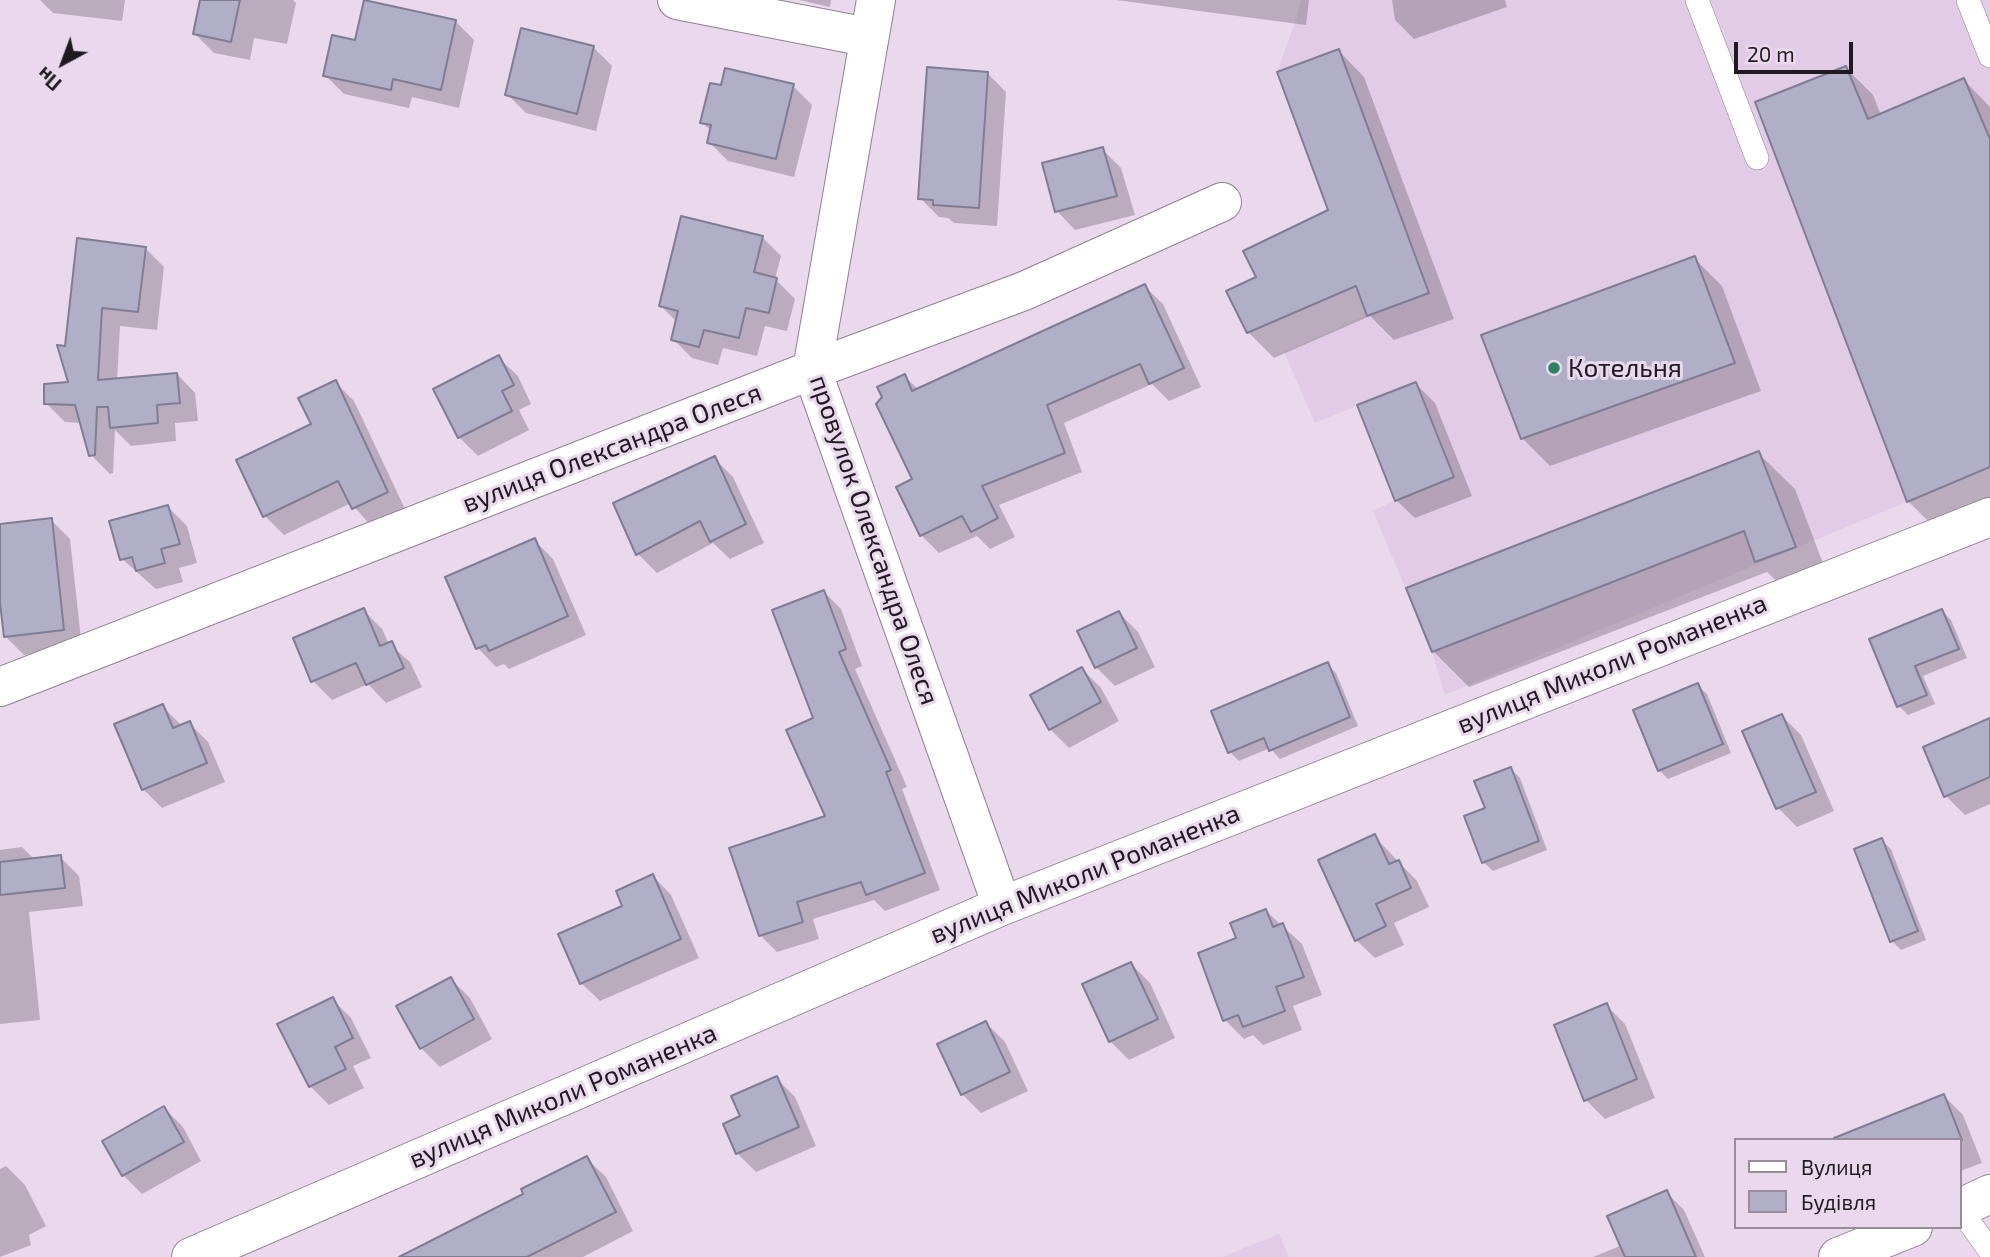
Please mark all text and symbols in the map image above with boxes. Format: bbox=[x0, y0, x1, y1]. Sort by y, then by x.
north arrow bbox=[28, 28, 98, 98]
scale bar bbox=[1738, 28, 1857, 72]
text: 20 m bbox=[1747, 41, 1795, 66]
text: Пн bbox=[32, 62, 66, 96]
place label: Котельня bbox=[1568, 352, 1682, 384]
marker: Котельня bbox=[1546, 360, 1562, 376]
street label: провулок Олександра Олеся bbox=[803, 371, 945, 709]
street label: вулиця Олександра Олеся bbox=[458, 377, 766, 519]
street label: вулиця Миколи Романенка bbox=[1453, 588, 1771, 740]
street label: вулиця Миколи Романенка bbox=[926, 798, 1244, 950]
street label: вулиця Миколи Романенка bbox=[405, 1017, 721, 1175]
legend bbox=[1734, 1138, 1962, 1229]
text: Вулиця bbox=[1801, 1154, 1872, 1179]
text: Будівля bbox=[1801, 1189, 1876, 1214]

